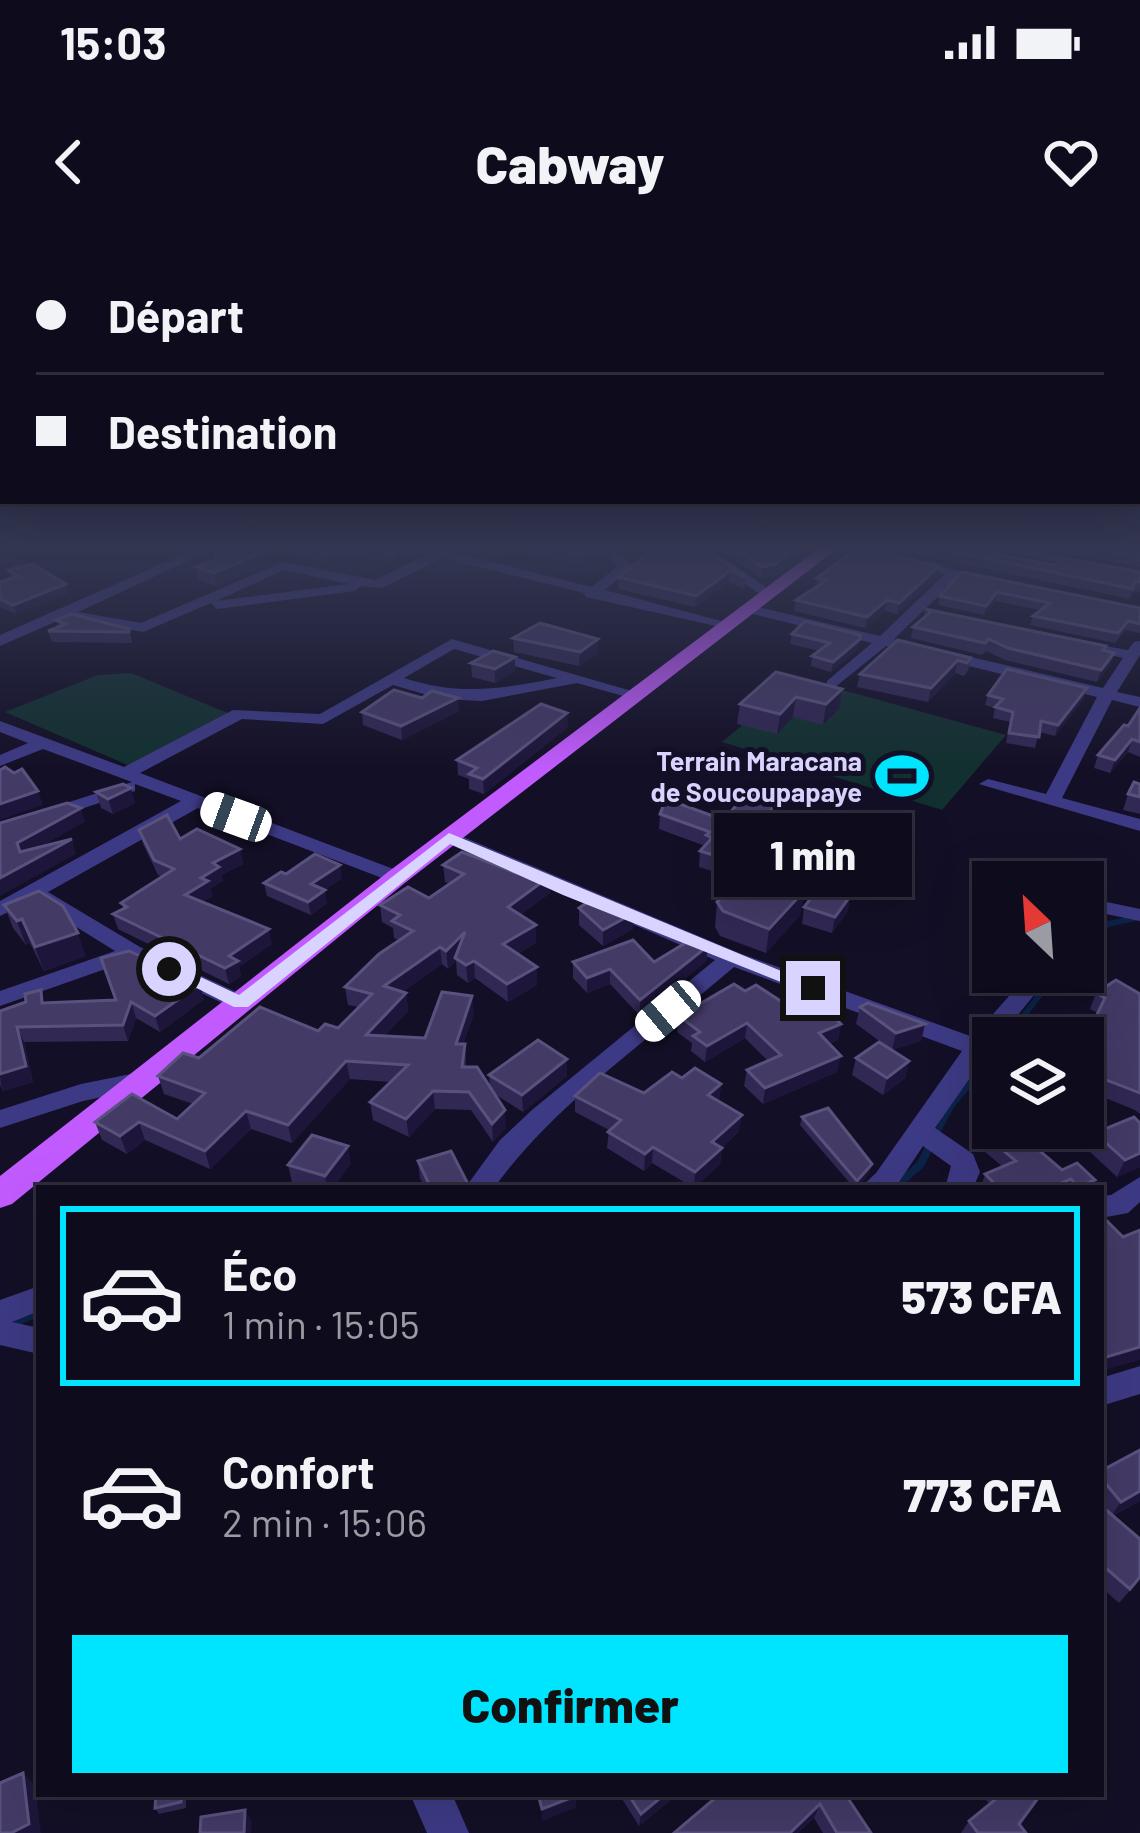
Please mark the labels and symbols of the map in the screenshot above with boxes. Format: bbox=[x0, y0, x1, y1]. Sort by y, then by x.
place label: Terrain Maracana de Soucoupapaye bbox=[650, 744, 862, 807]
sports icon: Terrain Maracana de Soucoupapaye bbox=[873, 747, 931, 805]
car bbox=[196, 788, 276, 846]
callout: 1 min bbox=[714, 814, 912, 898]
north arrow bbox=[972, 861, 1104, 993]
route start bbox=[142, 942, 196, 996]
route end bbox=[786, 961, 840, 1015]
car bbox=[629, 974, 707, 1048]

